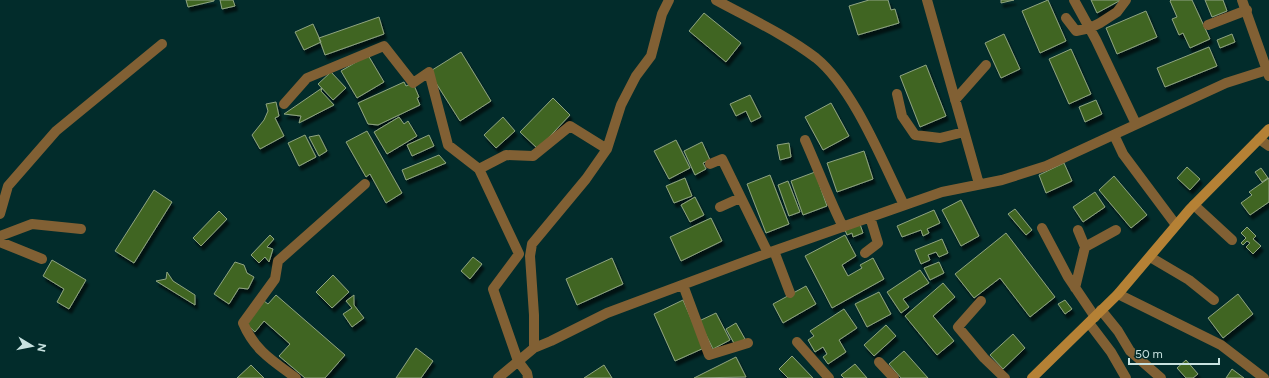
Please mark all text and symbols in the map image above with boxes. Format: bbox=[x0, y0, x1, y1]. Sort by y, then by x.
north arrow bbox=[12, 326, 52, 366]
scale bar bbox=[1129, 340, 1219, 366]
text: N bbox=[34, 342, 48, 353]
text: 50 m bbox=[1135, 347, 1163, 361]

